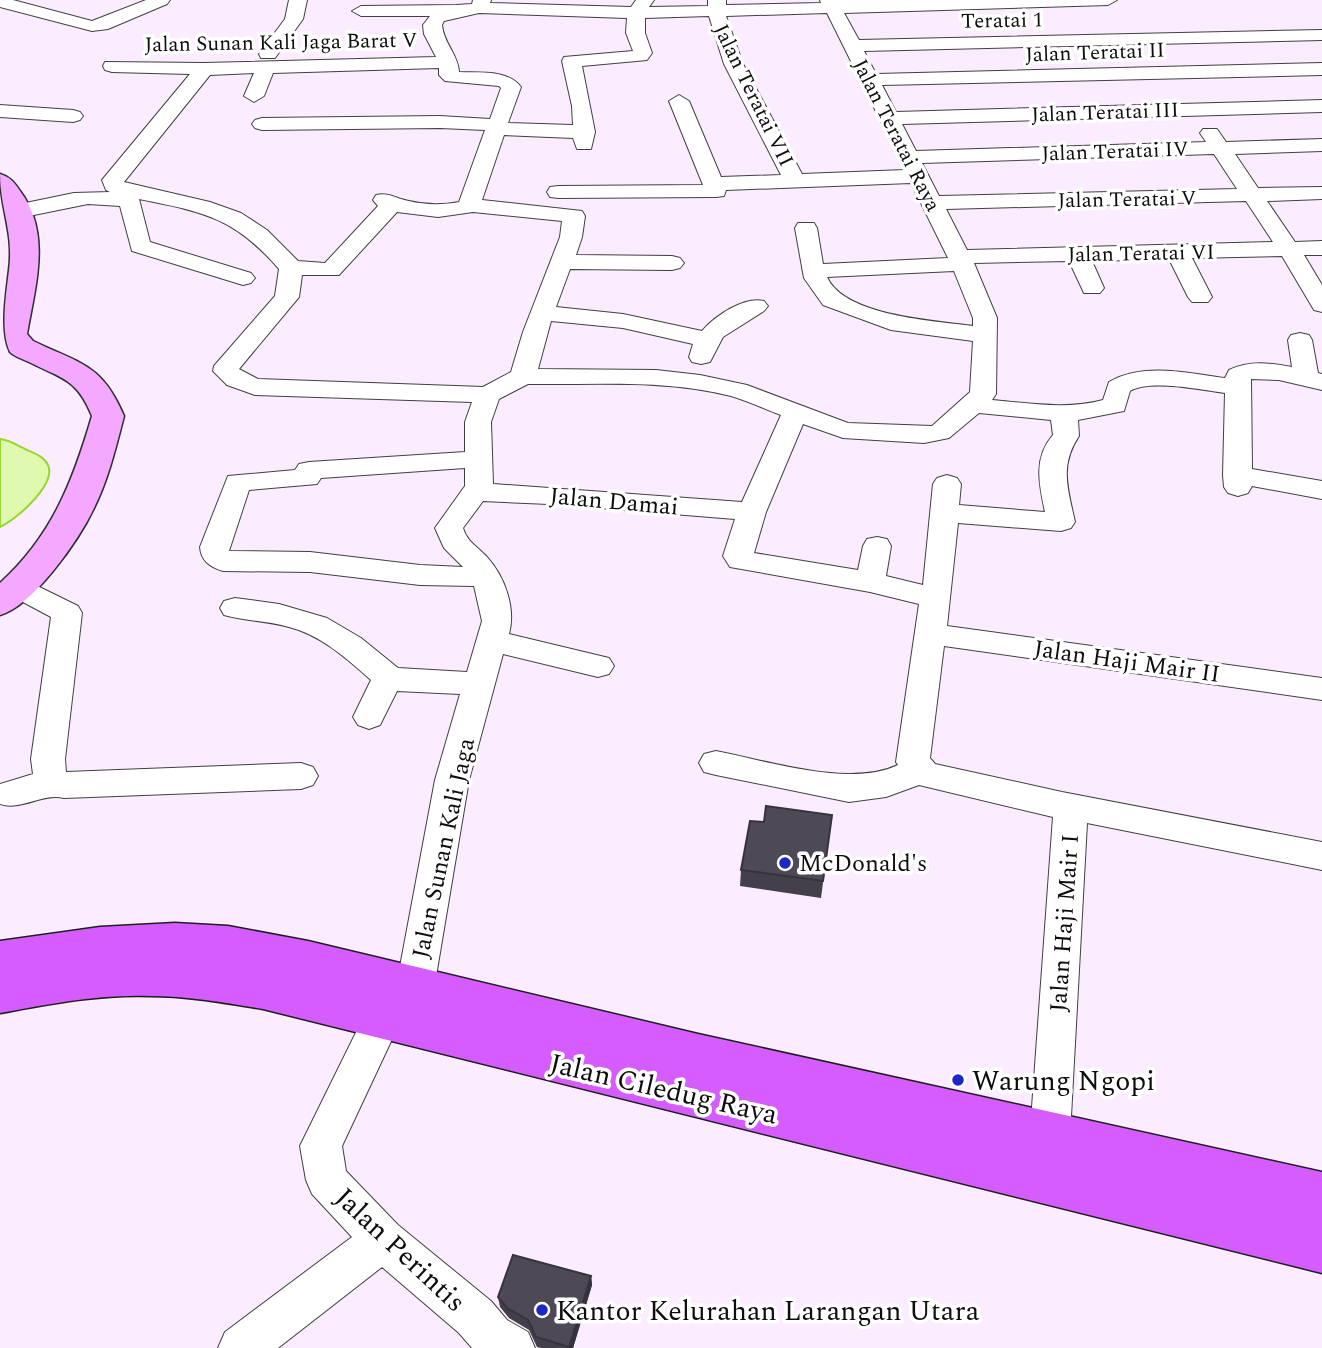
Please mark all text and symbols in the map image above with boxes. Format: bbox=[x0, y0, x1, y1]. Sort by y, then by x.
street label: Teratai 1 bbox=[961, 4, 1043, 38]
street label: Jalan Teratai VII bbox=[705, 19, 801, 172]
street label: Jalan Sunan Kali Jaga Barat V bbox=[144, 25, 418, 61]
street label: Jalan Teratai II bbox=[1025, 35, 1165, 71]
street label: Jalan Teratai Raya bbox=[844, 53, 949, 218]
street label: Jalan Teratai III bbox=[1031, 94, 1179, 132]
street label: Jalan Teratai IV bbox=[1041, 133, 1189, 171]
street label: Jalan Teratai V bbox=[1057, 183, 1197, 217]
street label: Jalan Teratai VI bbox=[1067, 237, 1215, 271]
street label: Jalan Damai bbox=[548, 478, 680, 526]
street label: Jalan Haji Mair II bbox=[1031, 631, 1222, 693]
street label: Jalan Sunan Kali Jaga bbox=[403, 734, 485, 962]
street label: Jalan Haji Mair I bbox=[1041, 833, 1089, 1013]
place label: McDonald's bbox=[799, 846, 927, 882]
marker: McDonald's bbox=[777, 855, 793, 871]
street label: Jalan Ciledug Raya bbox=[545, 1042, 782, 1137]
place label: Warung Ngopi bbox=[972, 1060, 1155, 1103]
marker: Warung Ngopi bbox=[950, 1072, 966, 1088]
street label: Jalan Perintis bbox=[324, 1178, 476, 1323]
place label: Kantor Kelurahan Larangan Utara bbox=[556, 1290, 980, 1333]
marker: Kantor Kelurahan Larangan Utara bbox=[534, 1302, 550, 1318]

